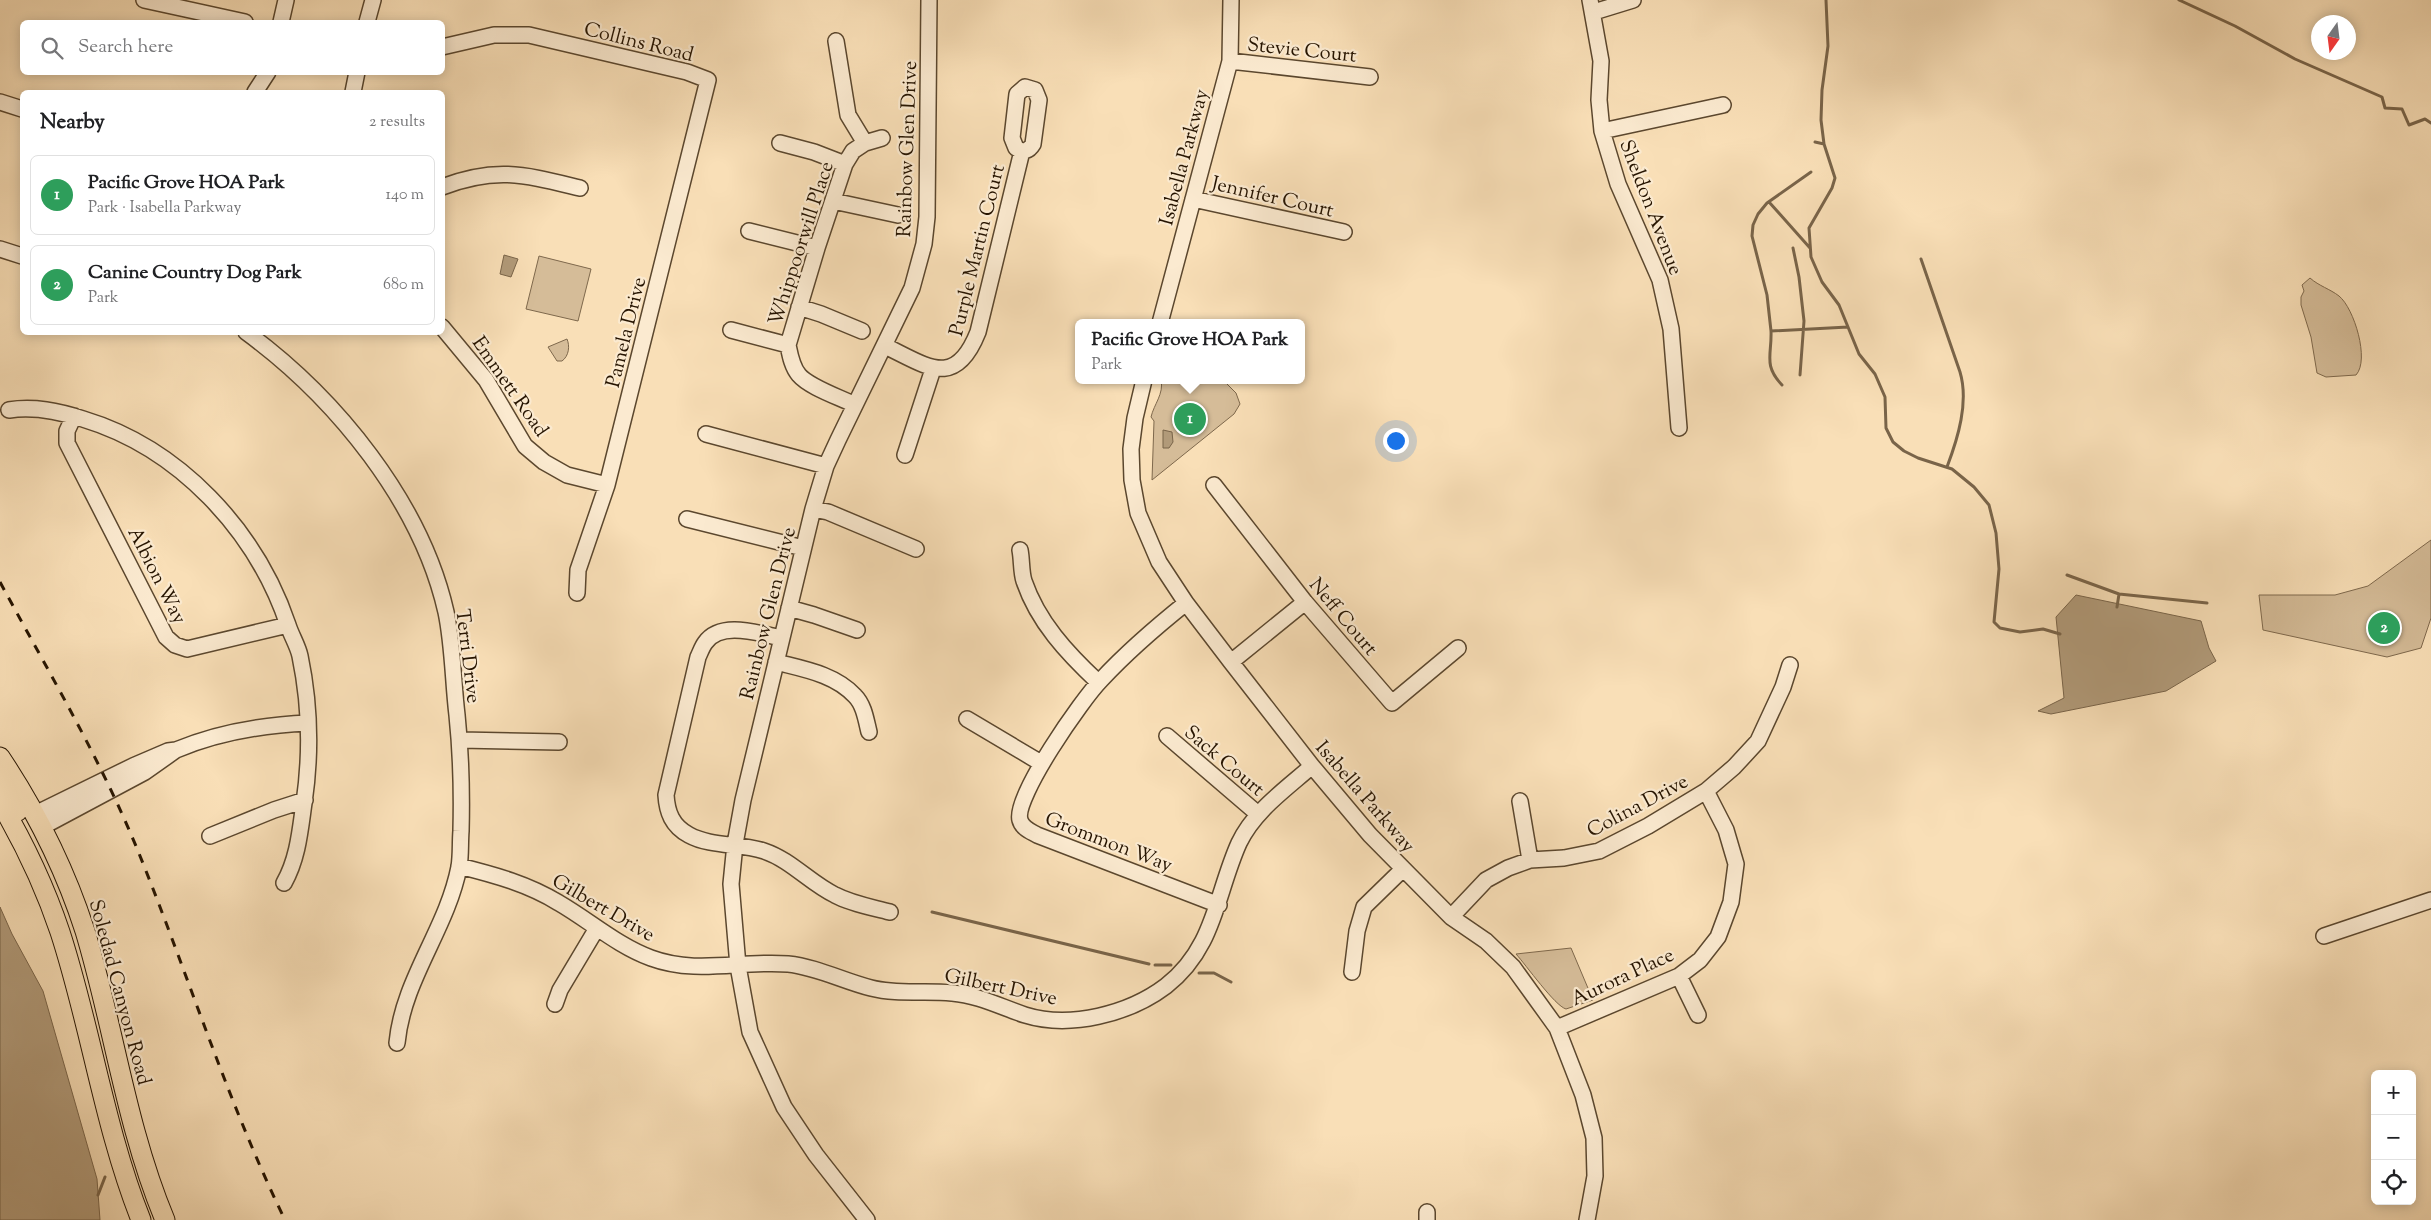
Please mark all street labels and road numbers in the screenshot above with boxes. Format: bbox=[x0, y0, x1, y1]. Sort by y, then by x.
street label: Collins Road bbox=[580, 16, 696, 71]
street label: Stevie Court bbox=[1246, 31, 1358, 72]
street label: Rainbow Glen Drive bbox=[891, 60, 926, 238]
street label: Isabella Parkway bbox=[1153, 86, 1218, 229]
street label: Sheldon Avenue bbox=[1611, 136, 1689, 280]
street label: Whippoorwill Place bbox=[762, 158, 843, 330]
street label: Purple Martin Court bbox=[943, 162, 1014, 339]
street label: Jennifer Court bbox=[1208, 170, 1336, 227]
street label: Pamela Drive bbox=[600, 274, 655, 391]
street label: Emmett Road bbox=[463, 331, 554, 444]
street label: Albion Way bbox=[119, 523, 193, 630]
street label: Rainbow Glen Drive bbox=[734, 524, 805, 703]
street label: Neff Court bbox=[1301, 572, 1383, 663]
street label: Terri Drive bbox=[446, 608, 487, 705]
street label: Sack Court bbox=[1177, 720, 1270, 804]
street label: Isabella Parkway bbox=[1307, 735, 1421, 860]
street label: Colina Drive bbox=[1582, 768, 1694, 846]
street label: Grommon Way bbox=[1040, 806, 1176, 881]
street label: Gilbert Drive bbox=[546, 868, 660, 950]
street label: Soledad Canyon Road bbox=[80, 897, 157, 1089]
street label: Aurora Place bbox=[1567, 942, 1679, 1015]
street label: Gilbert Drive bbox=[941, 962, 1060, 1015]

